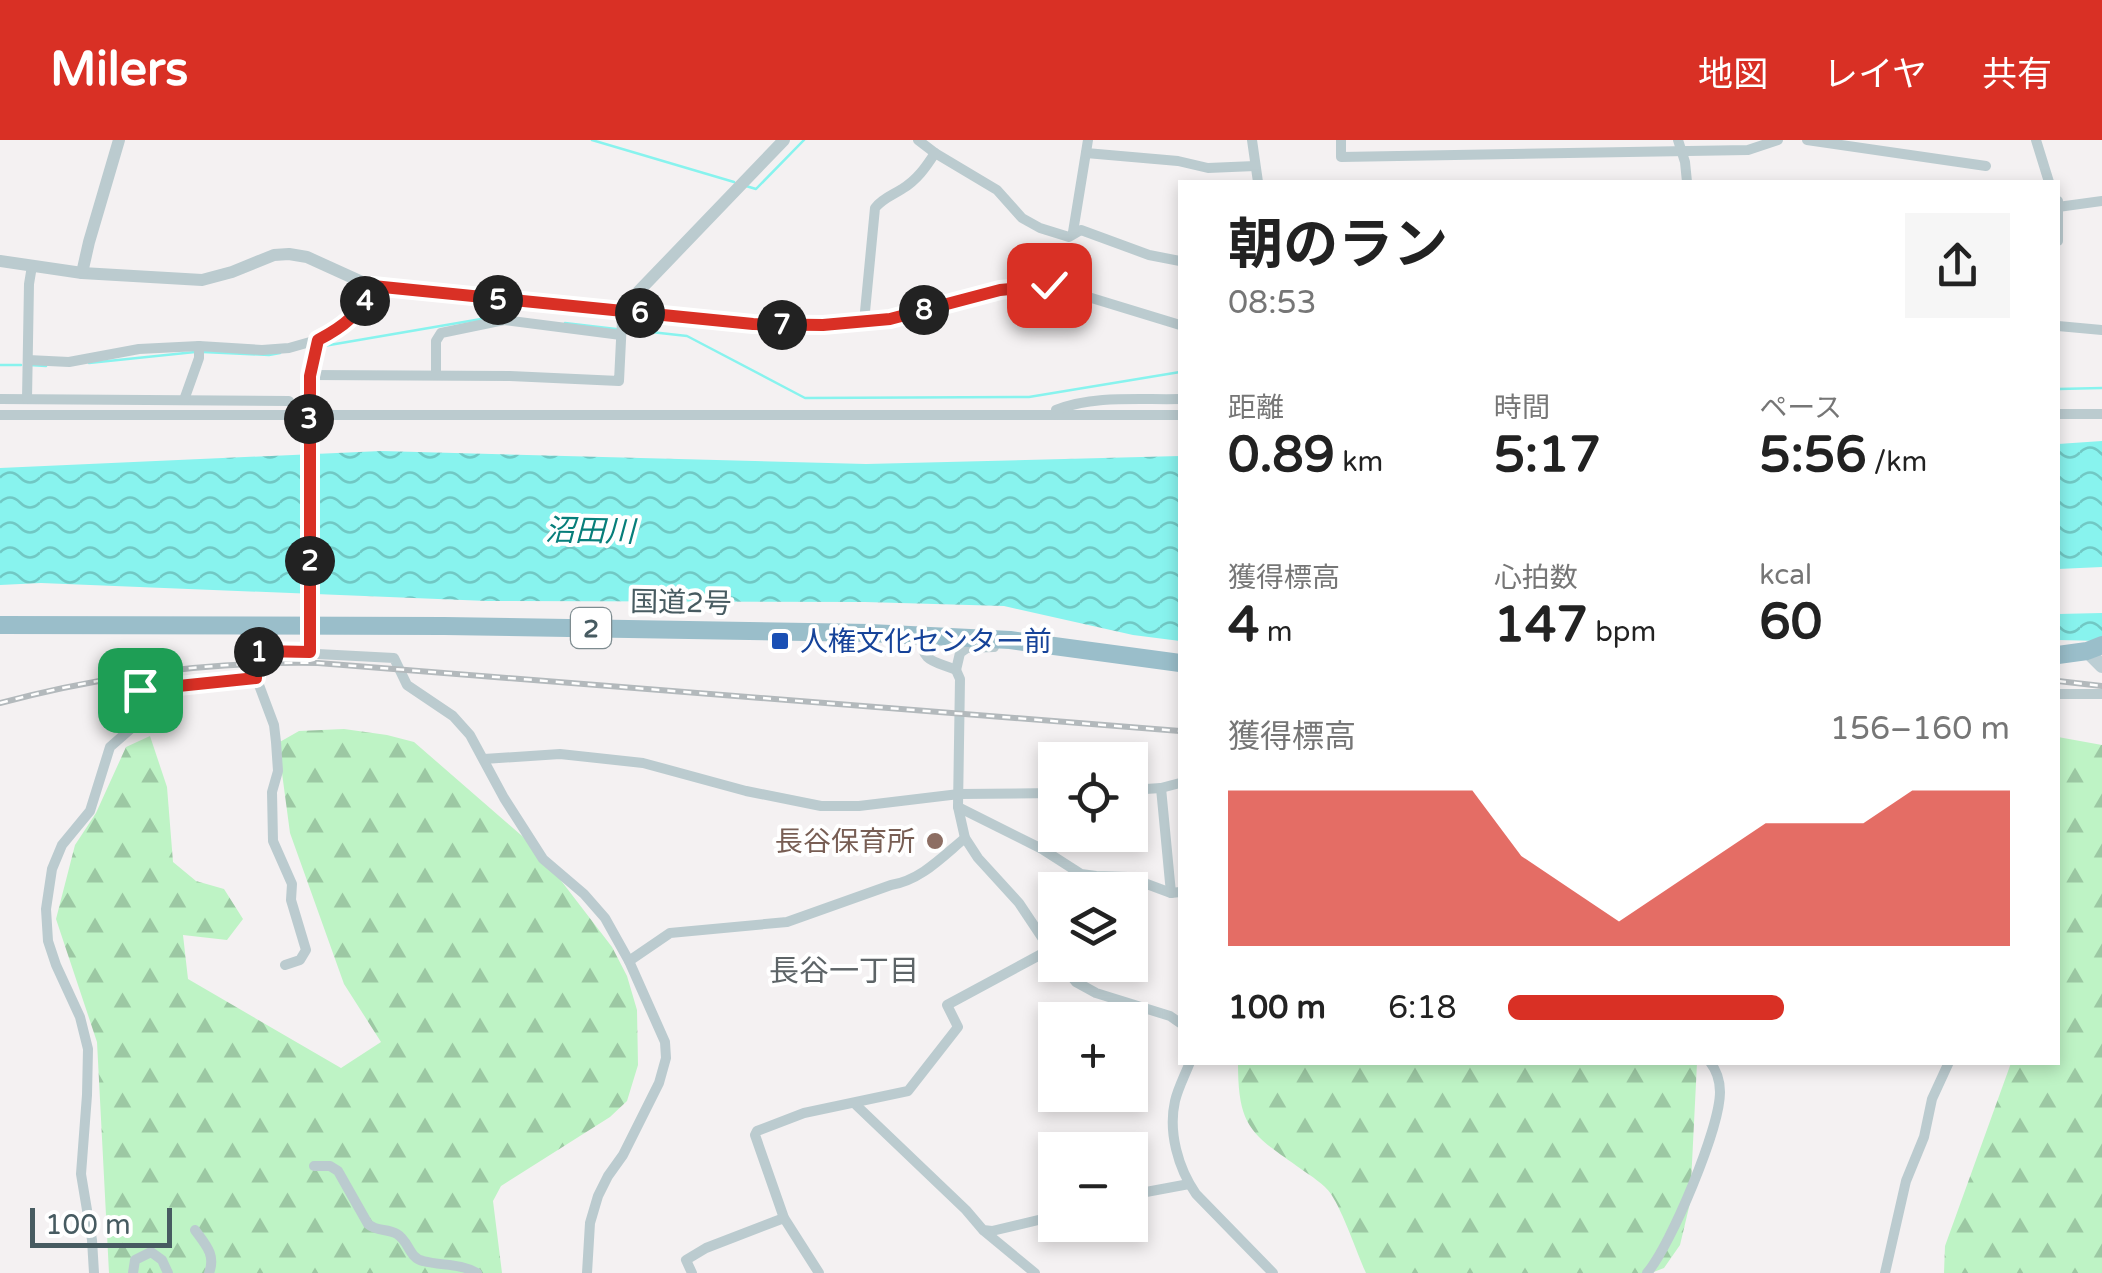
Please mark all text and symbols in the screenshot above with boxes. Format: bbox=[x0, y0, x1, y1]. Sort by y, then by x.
text: Milers bbox=[50, 41, 188, 99]
text: 地図 bbox=[1698, 54, 1768, 96]
text: レイヤ bbox=[1823, 54, 1927, 96]
text: 共有 bbox=[1982, 54, 2052, 96]
text: 朝のラン bbox=[1228, 213, 1448, 279]
button: share bbox=[1905, 213, 2010, 318]
pin bbox=[1007, 243, 1092, 328]
icon: check bbox=[1022, 258, 1077, 313]
pin: 5 bbox=[473, 275, 523, 325]
pin: 4 bbox=[340, 276, 390, 326]
text: 5 bbox=[489, 283, 507, 317]
text: 4 bbox=[356, 284, 374, 318]
text: 08:53 bbox=[1228, 284, 1317, 322]
pin: 8 bbox=[899, 285, 949, 335]
pin: 6 bbox=[615, 288, 665, 338]
text: 8 bbox=[915, 293, 933, 327]
text: 6 bbox=[631, 296, 649, 330]
pin: 7 bbox=[757, 300, 807, 350]
text: 7 bbox=[773, 308, 791, 342]
text: 距離 bbox=[1228, 391, 1284, 425]
text: 時間 bbox=[1494, 391, 1550, 425]
text: ペース bbox=[1759, 391, 1842, 425]
pin: 3 bbox=[284, 394, 334, 444]
text: 3 bbox=[300, 402, 318, 436]
text: 0.89 bbox=[1228, 425, 1335, 485]
text: 5:17 bbox=[1494, 425, 1601, 485]
text: 5:56 bbox=[1759, 425, 1867, 485]
text: km bbox=[1335, 445, 1383, 479]
text: /km bbox=[1867, 445, 1927, 479]
water label: 沼田川 bbox=[545, 512, 638, 551]
pin: 2 bbox=[285, 536, 335, 586]
text: 2 bbox=[301, 544, 319, 578]
text: kcal bbox=[1759, 558, 1812, 592]
text: 獲得標高 bbox=[1228, 561, 1340, 595]
text: 心拍数 bbox=[1494, 561, 1578, 595]
street label: 国道2号 bbox=[630, 585, 732, 621]
text: 60 bbox=[1759, 592, 1822, 652]
text: 4 bbox=[1228, 595, 1259, 655]
text: 147 bbox=[1494, 595, 1588, 655]
road number: 2 bbox=[571, 608, 611, 648]
text: m bbox=[1259, 615, 1292, 649]
text: bpm bbox=[1588, 615, 1656, 649]
place label: 人権文化センター前 bbox=[800, 625, 1052, 659]
pin: 1 bbox=[234, 627, 284, 677]
marker: 人権文化センター前 bbox=[769, 630, 791, 652]
text: 1 bbox=[250, 635, 268, 669]
pin bbox=[98, 648, 183, 733]
icon: arrive bbox=[113, 663, 168, 718]
text: 156–160 m bbox=[1830, 710, 2010, 748]
text: 獲得標高 bbox=[1228, 718, 1356, 756]
map controls bbox=[1038, 742, 1148, 1242]
button: locate bbox=[1038, 742, 1148, 852]
place label: 長谷保育所 bbox=[775, 825, 915, 859]
marker: 長谷保育所 bbox=[924, 830, 946, 852]
button: layers bbox=[1038, 872, 1148, 982]
district label: 長谷一丁目 bbox=[769, 953, 919, 990]
text: 100 m bbox=[1228, 989, 1326, 1027]
text: 6:18 bbox=[1388, 989, 1457, 1027]
button: + bbox=[1038, 1002, 1148, 1112]
button: − bbox=[1038, 1132, 1148, 1242]
scale bar bbox=[30, 1203, 172, 1248]
text: 100 m bbox=[45, 1208, 131, 1242]

